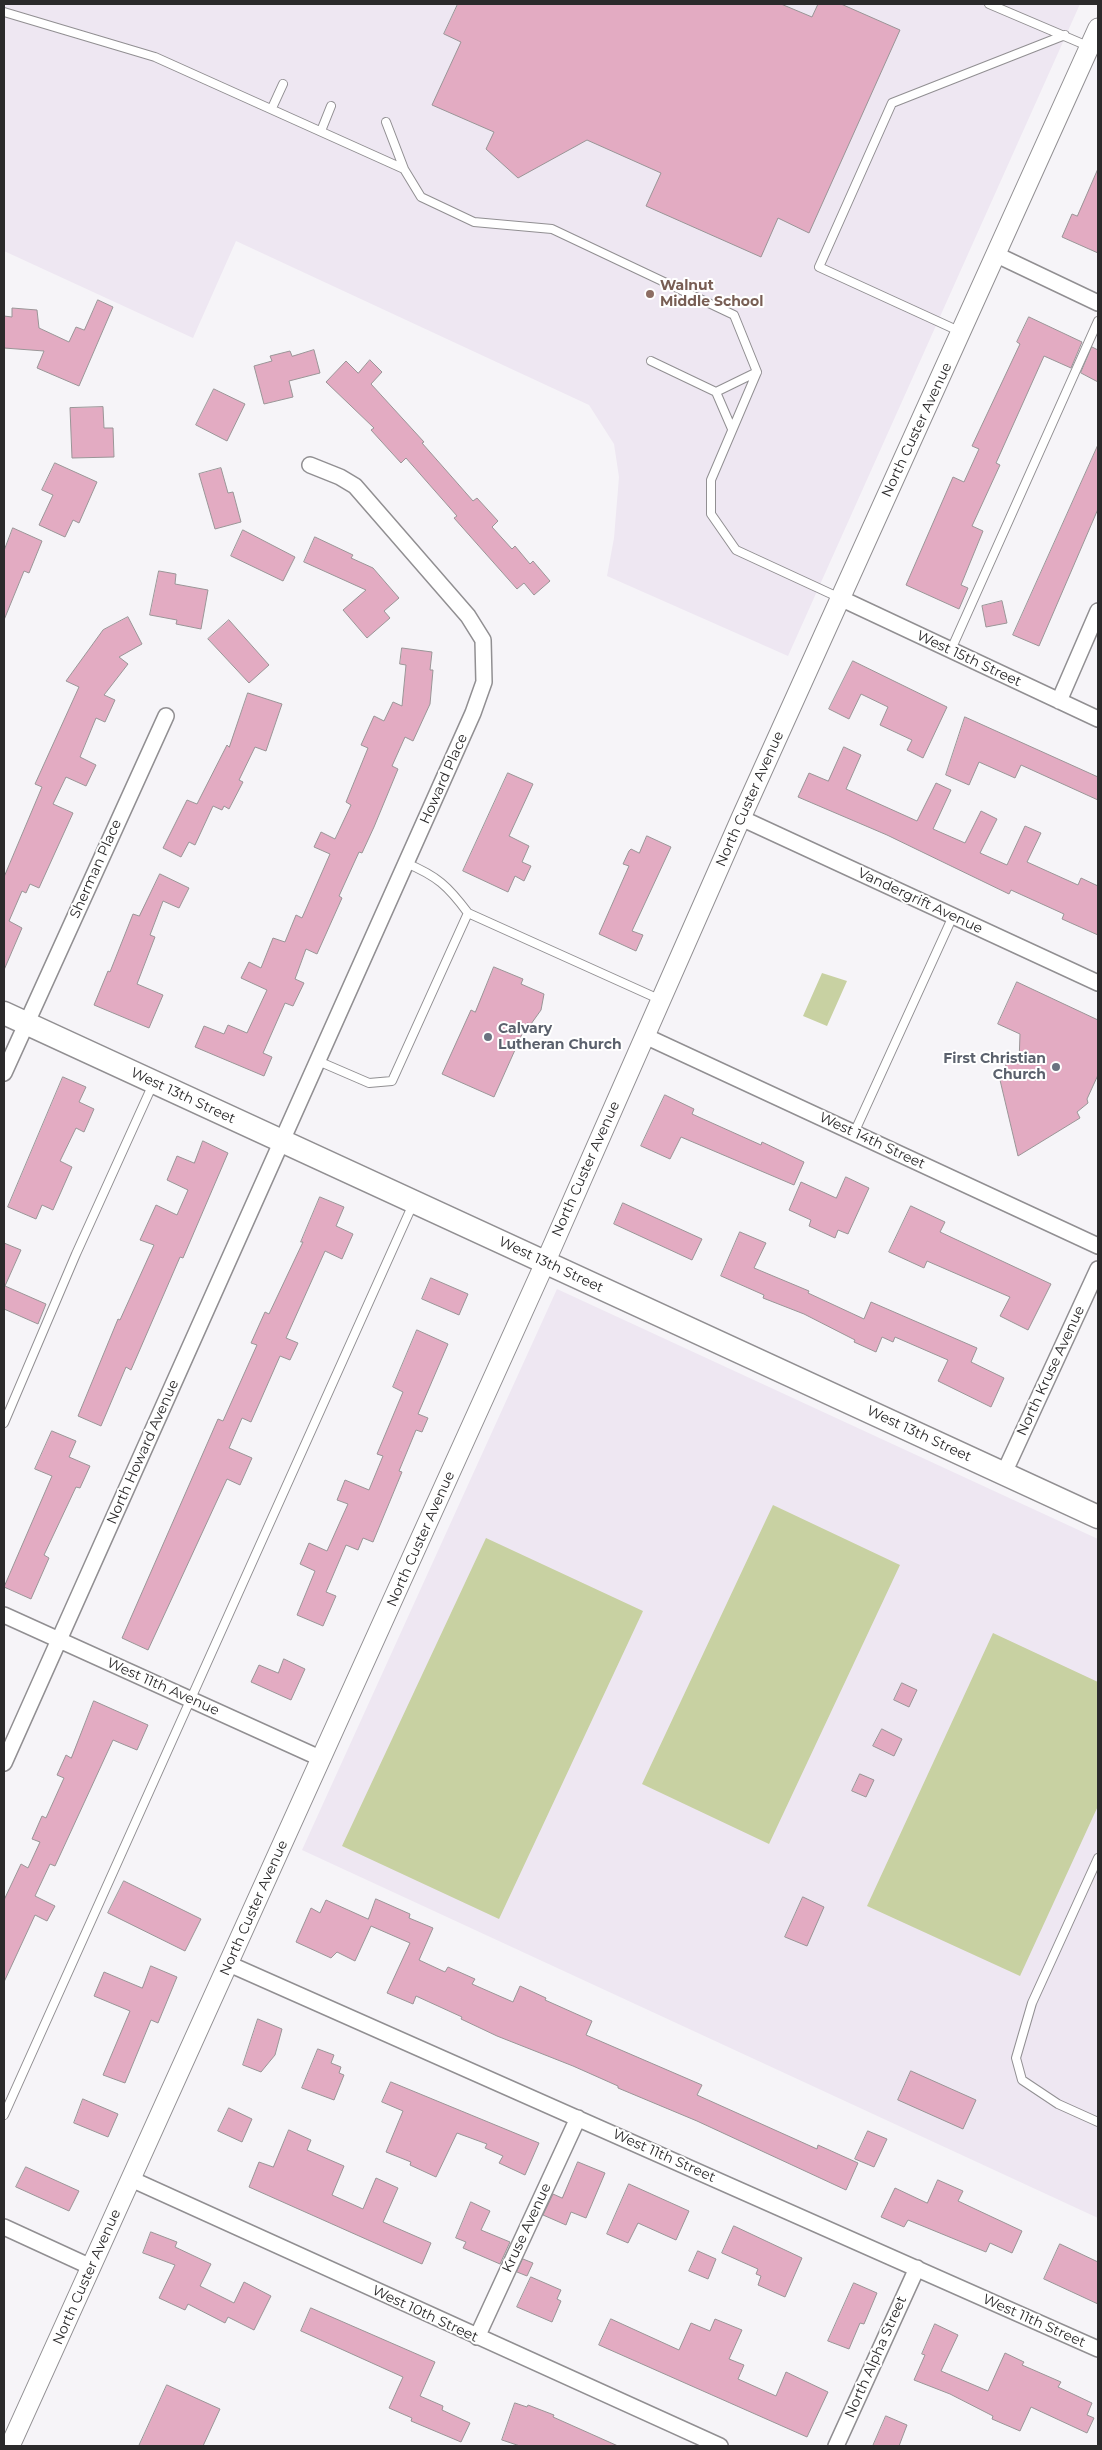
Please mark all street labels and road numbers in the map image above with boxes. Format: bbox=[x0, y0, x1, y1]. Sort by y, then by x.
street label: North Custer Avenue bbox=[878, 360, 956, 500]
street label: West 15th Street bbox=[914, 627, 1024, 691]
street label: North Custer Avenue bbox=[712, 729, 788, 869]
street label: Howard Place bbox=[417, 731, 471, 827]
street label: Sherman Place bbox=[67, 817, 125, 921]
street label: Vandergrift Avenue bbox=[855, 865, 985, 937]
street label: West 13th Street bbox=[128, 1064, 238, 1128]
street label: North Custer Avenue bbox=[548, 1099, 624, 1239]
street label: West 14th Street bbox=[816, 1109, 928, 1173]
street label: West 13th Street bbox=[496, 1233, 606, 1297]
street label: North Kruse Avenue bbox=[1014, 1303, 1088, 1439]
street label: North Howard Avenue bbox=[104, 1377, 182, 1527]
street label: West 13th Street bbox=[864, 1402, 974, 1466]
street label: North Custer Avenue bbox=[383, 1469, 459, 1609]
street label: West 11th Avenue bbox=[104, 1655, 222, 1719]
street label: North Custer Avenue bbox=[216, 1838, 292, 1978]
street label: West 11th Street bbox=[610, 2126, 718, 2186]
street label: Kruse Avenue bbox=[499, 2181, 555, 2275]
street label: North Custer Avenue bbox=[49, 2207, 125, 2347]
street label: West 10th Street bbox=[369, 2282, 481, 2346]
street label: West 11th Street bbox=[980, 2291, 1088, 2351]
street label: North Alpha Street bbox=[842, 2293, 910, 2421]

